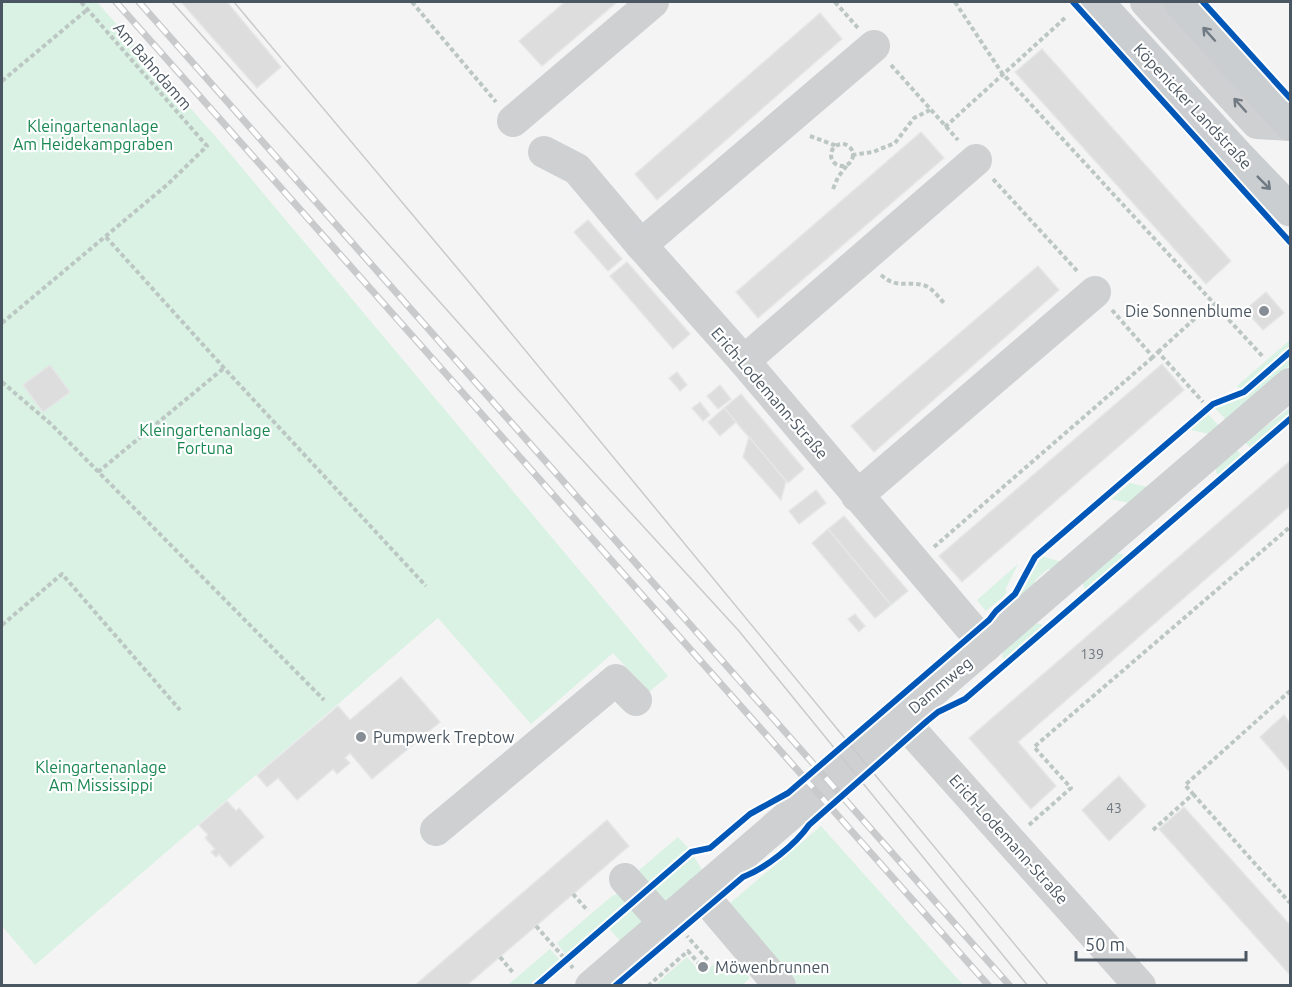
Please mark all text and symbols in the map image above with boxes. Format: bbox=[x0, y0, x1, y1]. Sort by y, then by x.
street label: Am Bahndamm bbox=[110, 19, 196, 113]
one-way arrow bbox=[1202, 27, 1216, 42]
street label: Köpenicker Landstraße bbox=[1130, 40, 1256, 172]
one-way arrow bbox=[1233, 97, 1247, 112]
park label: Kleingartenanlage Am Heidekampgraben bbox=[13, 117, 173, 153]
one-way arrow bbox=[1257, 175, 1271, 190]
place label: Die Sonnenblume bbox=[1125, 302, 1252, 320]
marker: Die Sonnenblume bbox=[1257, 304, 1271, 318]
street label: Erich-Lodemann-Straße bbox=[708, 324, 832, 462]
park label: Kleingartenanlage Fortuna bbox=[139, 421, 271, 457]
house number: 139 bbox=[1080, 646, 1104, 662]
street label: Dammweg bbox=[905, 653, 975, 717]
place label: Pumpwerk Treptow bbox=[373, 728, 515, 746]
marker: Pumpwerk Treptow bbox=[354, 730, 368, 744]
park label: Kleingartenanlage Am Mississippi bbox=[35, 758, 167, 794]
street label: Erich-Lodemann-Straße bbox=[946, 770, 1072, 908]
house number: 43 bbox=[1106, 800, 1122, 816]
scale bar bbox=[1076, 924, 1246, 962]
text: 50 m bbox=[1085, 934, 1125, 954]
place label: Möwenbrunnen bbox=[715, 958, 829, 976]
marker: Möwenbrunnen bbox=[696, 960, 710, 974]

